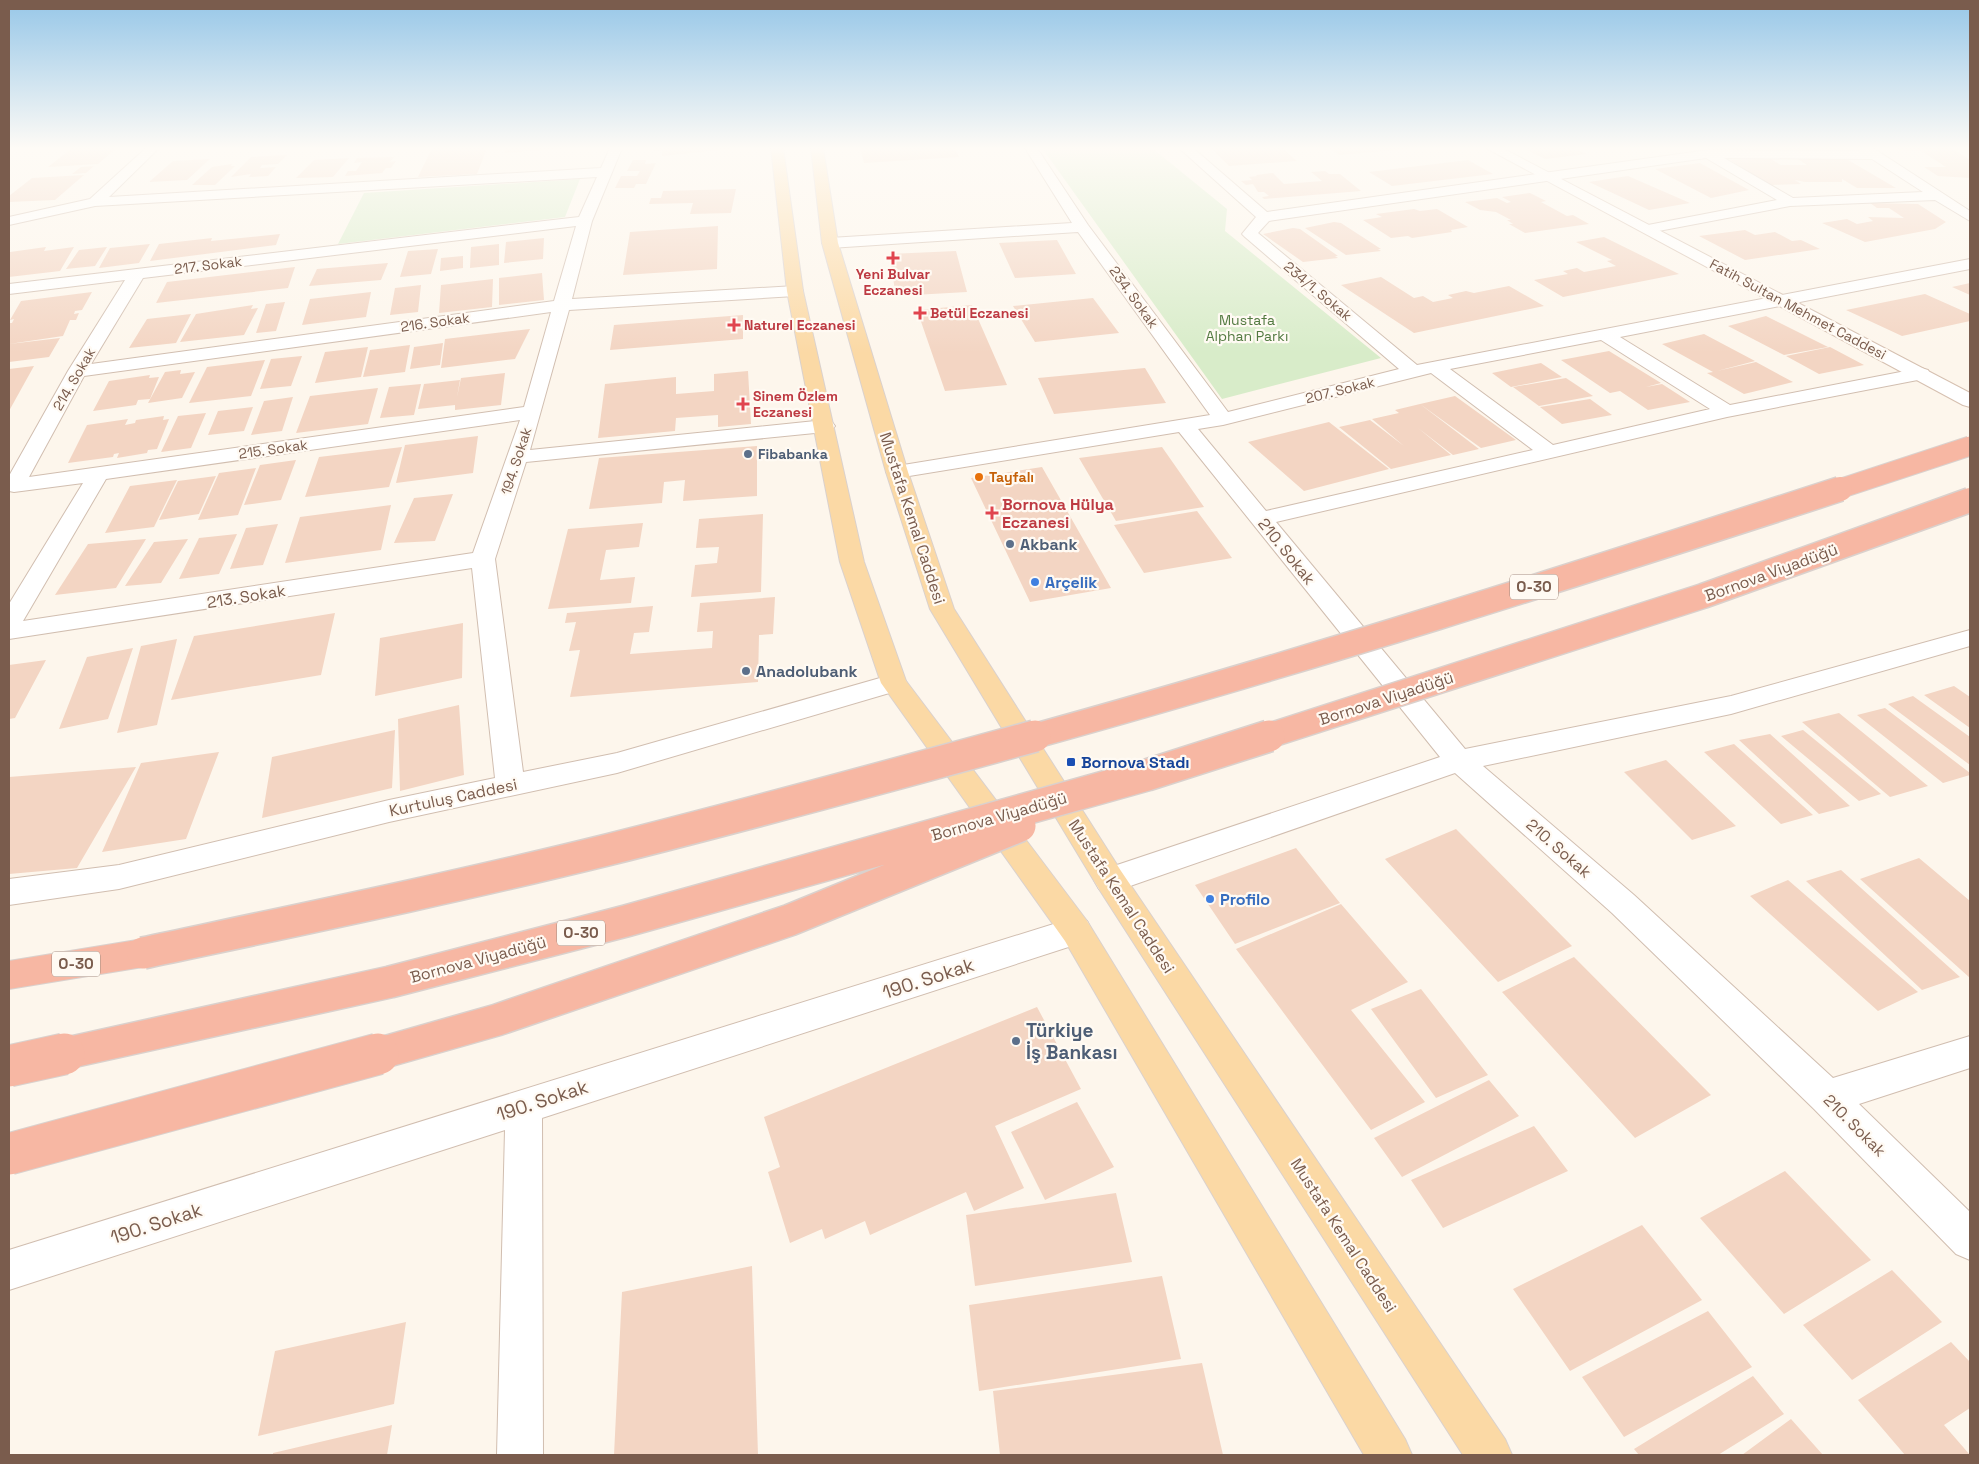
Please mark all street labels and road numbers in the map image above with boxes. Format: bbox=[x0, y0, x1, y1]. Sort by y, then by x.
street label: 217. Sokak bbox=[173, 252, 243, 278]
street label: Fatih Sultan Mehmet Caddesi bbox=[1707, 255, 1889, 363]
street label: 234/1. Sokak bbox=[1280, 257, 1356, 325]
street label: 234. Sokak bbox=[1105, 262, 1163, 332]
street label: 216. Sokak bbox=[399, 308, 471, 336]
street label: 214. Sokak bbox=[49, 344, 100, 414]
street label: 207. Sokak bbox=[1303, 373, 1377, 407]
street label: 194. Sokak bbox=[497, 424, 536, 497]
street label: Mustafa Kemal Caddesi bbox=[875, 429, 950, 607]
street label: 215. Sokak bbox=[237, 435, 309, 463]
street label: 210. Sokak bbox=[1253, 514, 1320, 589]
street label: Bornova Viyadüğü bbox=[1702, 539, 1841, 606]
road number: O-30 bbox=[1510, 574, 1558, 600]
street label: 213. Sokak bbox=[205, 580, 287, 613]
street label: Bornova Viyadüğü bbox=[1316, 667, 1456, 730]
street label: Kurtuluş Caddesi bbox=[387, 774, 519, 821]
street label: Bornova Viyadüğü bbox=[929, 787, 1069, 846]
street label: 210. Sokak bbox=[1522, 814, 1596, 883]
street label: Mustafa Kemal Caddesi bbox=[1064, 815, 1179, 977]
road number: O-30 bbox=[557, 920, 605, 946]
street label: Bornova Viyadüğü bbox=[408, 931, 549, 988]
road number: O-30 bbox=[52, 952, 100, 976]
street label: 190. Sokak bbox=[879, 952, 977, 1005]
street label: 190. Sokak bbox=[493, 1074, 591, 1127]
street label: 210. Sokak bbox=[1819, 1090, 1891, 1161]
street label: Mustafa Kemal Caddesi bbox=[1286, 1154, 1401, 1316]
street label: 190. Sokak bbox=[107, 1197, 205, 1250]

